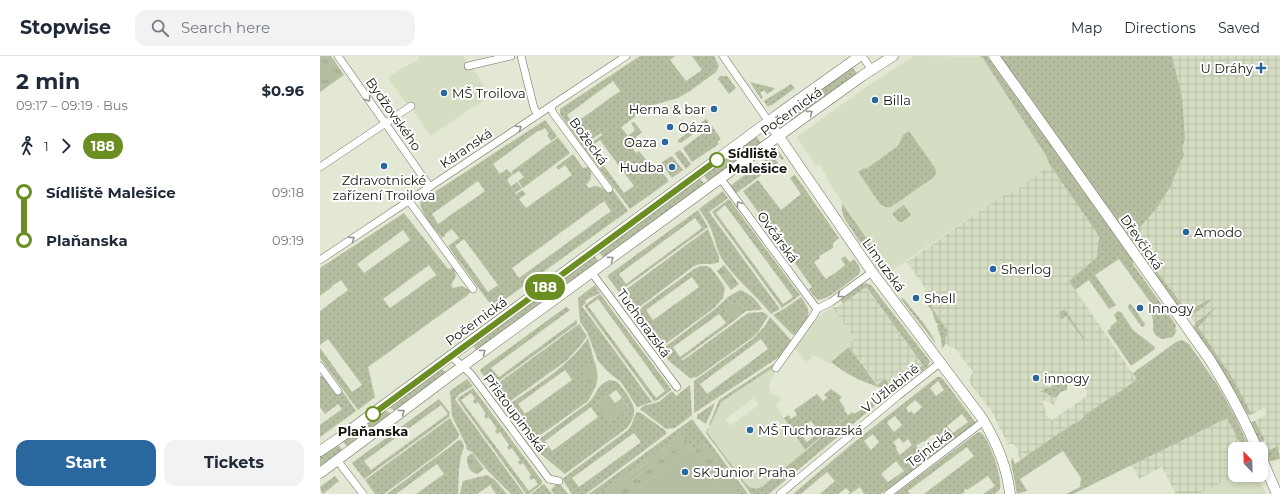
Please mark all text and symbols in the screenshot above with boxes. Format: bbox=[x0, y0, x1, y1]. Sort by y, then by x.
search box bbox=[135, 10, 415, 46]
text: Stopwise bbox=[20, 16, 111, 39]
icon: search bbox=[149, 17, 171, 39]
text: Search here bbox=[181, 18, 270, 37]
text: Map bbox=[1071, 19, 1102, 37]
text: Directions bbox=[1124, 19, 1196, 37]
text: Saved bbox=[1218, 19, 1260, 37]
place label: U Dráhy bbox=[1201, 60, 1254, 76]
marker: U Dráhy bbox=[1256, 63, 1266, 73]
text: 2 min bbox=[16, 68, 80, 95]
street label: Bydžovského bbox=[363, 74, 425, 154]
text: $0.96 bbox=[261, 81, 304, 100]
street label: Počernická bbox=[757, 83, 825, 139]
place label: MŠ Troilova bbox=[452, 85, 526, 101]
marker: MŠ Troilova bbox=[439, 88, 449, 98]
place label: Billa bbox=[883, 92, 911, 108]
one-way arrow bbox=[363, 95, 370, 102]
marker: Billa bbox=[870, 95, 880, 105]
text: 09:17 – 09:19 · Bus bbox=[16, 97, 128, 113]
place label: Herna & bar bbox=[629, 101, 706, 117]
marker: Herna & bar bbox=[709, 104, 719, 114]
one-way arrow bbox=[806, 111, 813, 118]
street label: Božecká bbox=[566, 114, 612, 168]
place label: Oáza bbox=[678, 119, 711, 135]
marker: Oáza bbox=[665, 122, 675, 132]
street label: Káranská bbox=[437, 125, 495, 171]
one-way arrow bbox=[515, 125, 522, 132]
place label: Oaza bbox=[624, 134, 657, 150]
icon: walk bbox=[16, 135, 38, 157]
icon: forward bbox=[55, 135, 77, 157]
text: 188 bbox=[91, 137, 115, 155]
marker: Oaza bbox=[660, 137, 670, 147]
text: 1 bbox=[44, 138, 49, 154]
place label: Sídliště Malešice bbox=[728, 145, 787, 176]
marker: Sídliště Malešice bbox=[709, 152, 725, 168]
place label: Hudba bbox=[619, 159, 664, 175]
marker: Zdravotnické zařízení Troilova bbox=[379, 161, 389, 171]
marker: Hudba bbox=[667, 162, 677, 172]
place label: Zdravotnické zařízení Troilova bbox=[333, 172, 435, 203]
text: Sídliště Malešice bbox=[46, 183, 176, 202]
text: 09:18 bbox=[272, 184, 304, 200]
one-way arrow bbox=[737, 201, 744, 208]
street label: Ovčárská bbox=[754, 208, 802, 266]
street label: Dřevčická bbox=[1117, 211, 1167, 273]
place label: Amodo bbox=[1194, 224, 1242, 240]
marker: Amodo bbox=[1181, 227, 1191, 237]
text: Plaňanska bbox=[46, 231, 128, 250]
text: 09:19 bbox=[272, 232, 304, 248]
street label: Limuzská bbox=[859, 235, 909, 295]
one-way arrow bbox=[348, 237, 355, 244]
one-way arrow bbox=[607, 256, 614, 264]
place label: Sherlog bbox=[1001, 261, 1051, 277]
marker: Sherlog bbox=[988, 264, 998, 274]
line badge: 188 bbox=[522, 274, 568, 300]
text: 188 bbox=[533, 278, 557, 296]
street label: Tuchorazská bbox=[614, 286, 674, 360]
one-way arrow bbox=[838, 290, 845, 297]
place label: Shell bbox=[924, 290, 956, 306]
street label: Počernická bbox=[442, 293, 510, 349]
marker: Shell bbox=[911, 293, 921, 303]
place label: Innogy bbox=[1148, 300, 1195, 316]
marker: Innogy bbox=[1135, 303, 1145, 313]
one-way arrow bbox=[479, 349, 486, 356]
street label: V Úžlabině bbox=[858, 360, 922, 416]
place label: innogy bbox=[1044, 370, 1090, 386]
street label: Přistoupimská bbox=[480, 371, 550, 455]
marker: innogy bbox=[1031, 373, 1041, 383]
marker: Plaňanska bbox=[365, 406, 381, 422]
one-way arrow bbox=[398, 409, 405, 417]
place label: MŠ Tuchorazská bbox=[758, 422, 863, 438]
place label: Plaňanska bbox=[338, 423, 408, 439]
marker: MŠ Tuchorazská bbox=[745, 425, 755, 435]
street label: Tejnická bbox=[903, 426, 955, 470]
button: Start bbox=[16, 440, 156, 486]
button: Tickets bbox=[164, 440, 304, 486]
north arrow bbox=[1228, 442, 1268, 482]
map controls bbox=[1228, 442, 1268, 482]
place label: SK Junior Praha bbox=[693, 464, 796, 480]
marker: SK Junior Praha bbox=[680, 467, 690, 477]

